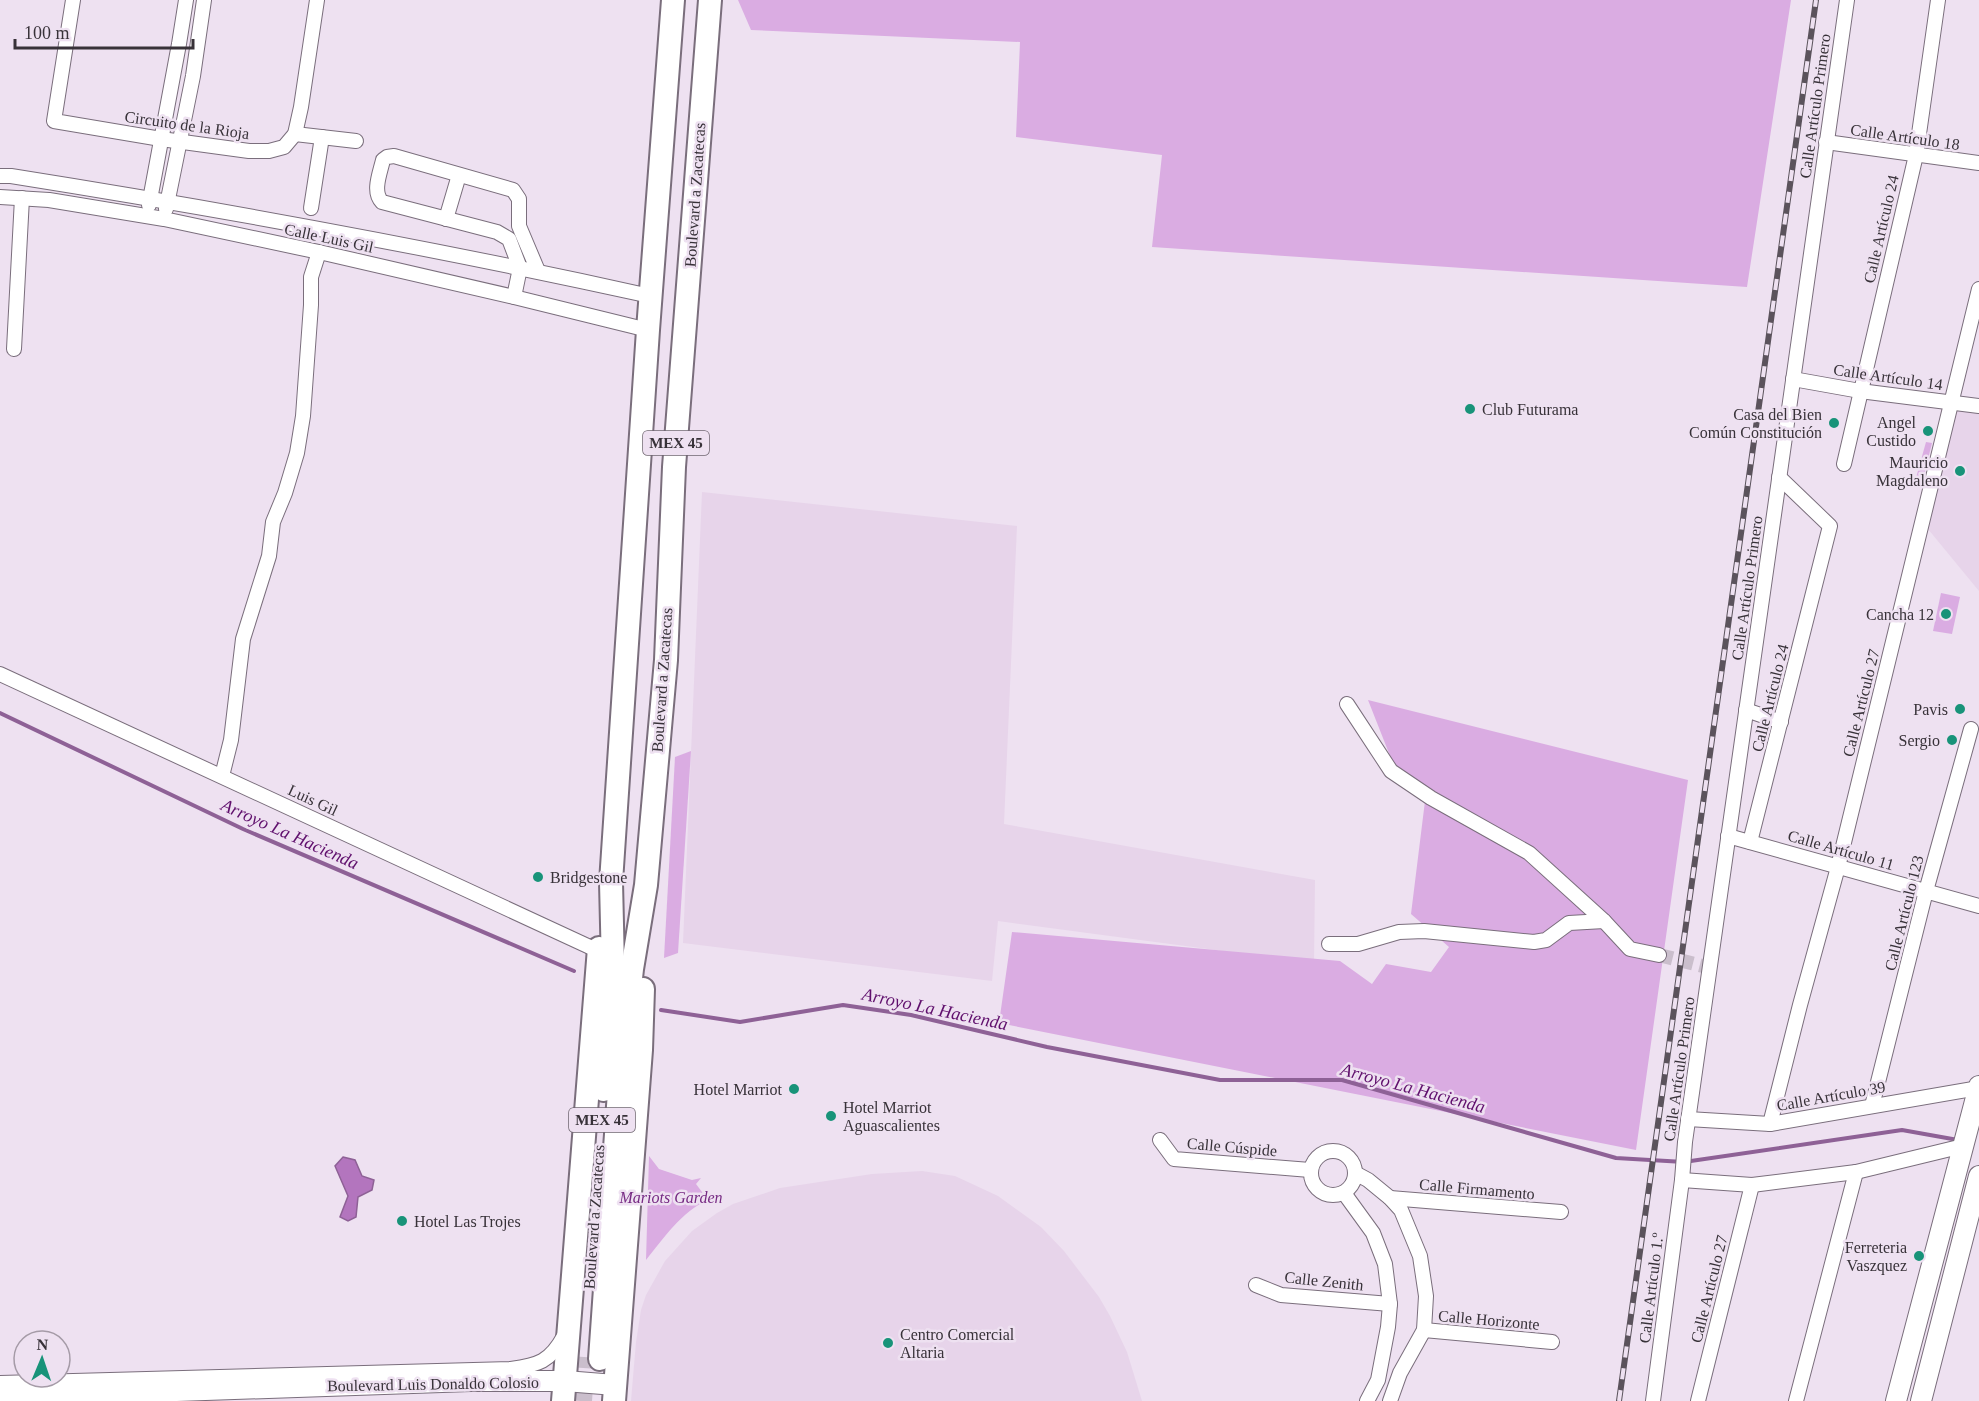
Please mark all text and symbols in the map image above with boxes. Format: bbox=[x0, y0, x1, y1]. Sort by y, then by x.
scale bar bbox=[15, 12, 194, 50]
text: 100 m bbox=[24, 23, 70, 43]
street label: Calle Artículo Primero bbox=[1796, 33, 1834, 179]
street label: Circuito de la Rioja bbox=[123, 108, 250, 143]
street label: Calle Artículo 18 bbox=[1849, 121, 1961, 153]
street label: Boulevard a Zacatecas bbox=[681, 122, 709, 268]
street label: Calle Artículo 24 bbox=[1860, 173, 1902, 285]
street label: Calle Luis Gil bbox=[283, 220, 376, 256]
street label: Calle Artículo 14 bbox=[1832, 361, 1944, 393]
place label: Club Futurama bbox=[1482, 401, 1578, 418]
marker: Club Futurama bbox=[1463, 402, 1477, 416]
place label: Casa del Bien Común Constitución bbox=[1689, 406, 1822, 441]
place label: Angel Custido bbox=[1866, 414, 1917, 449]
marker: Casa del Bien Común Constitución bbox=[1827, 416, 1841, 430]
marker: Angel Custido bbox=[1921, 424, 1935, 438]
road number: MEX 45 bbox=[643, 431, 709, 455]
place label: Mauricio Magdaleno bbox=[1876, 454, 1948, 490]
marker: Mauricio Magdaleno bbox=[1953, 464, 1967, 478]
street label: Calle Artículo Primero bbox=[1728, 515, 1766, 661]
place label: Cancha 12 bbox=[1866, 606, 1934, 623]
street label: Boulevard a Zacatecas bbox=[648, 607, 676, 753]
marker: Cancha 12 bbox=[1939, 607, 1953, 621]
street label: Calle Artículo 24 bbox=[1748, 642, 1792, 754]
street label: Calle Artículo 27 bbox=[1839, 647, 1883, 759]
place label: Pavis bbox=[1913, 701, 1948, 718]
marker: Pavis bbox=[1953, 702, 1967, 716]
place label: Sergio bbox=[1899, 732, 1940, 750]
marker: Sergio bbox=[1945, 733, 1959, 747]
street label: Luis Gil bbox=[285, 781, 341, 819]
water label: Arroyo La Hacienda bbox=[217, 794, 362, 873]
street label: Calle Artículo 11 bbox=[1786, 827, 1896, 873]
street label: Calle Artículo 123 bbox=[1881, 854, 1927, 972]
place label: Bridgestone bbox=[550, 869, 627, 887]
marker: Bridgestone bbox=[531, 870, 545, 884]
water label: Arroyo La Hacienda bbox=[859, 984, 1010, 1034]
street label: Calle Artículo Primero bbox=[1660, 996, 1698, 1142]
water label: Arroyo La Hacienda bbox=[1338, 1059, 1487, 1117]
street label: Calle Artículo 39 bbox=[1775, 1078, 1887, 1114]
place label: Hotel Marriot bbox=[694, 1081, 783, 1098]
marker: Hotel Marriot bbox=[787, 1082, 801, 1096]
place label: Hotel Marriot Aguascalientes bbox=[843, 1099, 940, 1135]
road number: MEX 45 bbox=[569, 1108, 635, 1132]
marker: Hotel Marriot Aguascalientes bbox=[824, 1109, 838, 1123]
street label: Calle Cúspide bbox=[1186, 1135, 1278, 1160]
street label: Boulevard a Zacatecas bbox=[580, 1144, 608, 1290]
street label: Calle Firmamento bbox=[1418, 1175, 1536, 1203]
park label: Mariots Garden bbox=[619, 1189, 722, 1206]
place label: Hotel Las Trojes bbox=[414, 1213, 521, 1231]
marker: Hotel Las Trojes bbox=[395, 1214, 409, 1228]
street label: Calle Artículo 1.º bbox=[1636, 1232, 1666, 1344]
street label: Calle Artículo 27 bbox=[1687, 1233, 1731, 1345]
place label: Ferreteria Vaszquez bbox=[1845, 1239, 1907, 1275]
marker: Ferreteria Vaszquez bbox=[1912, 1249, 1926, 1263]
street label: Calle Zenith bbox=[1284, 1268, 1364, 1294]
street label: Calle Horizonte bbox=[1438, 1307, 1540, 1333]
place label: Centro Comercial Altaria bbox=[900, 1326, 1015, 1361]
north arrow bbox=[12, 1329, 72, 1389]
text: N bbox=[36, 1336, 49, 1353]
marker: Centro Comercial Altaria bbox=[881, 1336, 895, 1350]
street label: Boulevard Luis Donaldo Colosio bbox=[327, 1374, 539, 1394]

